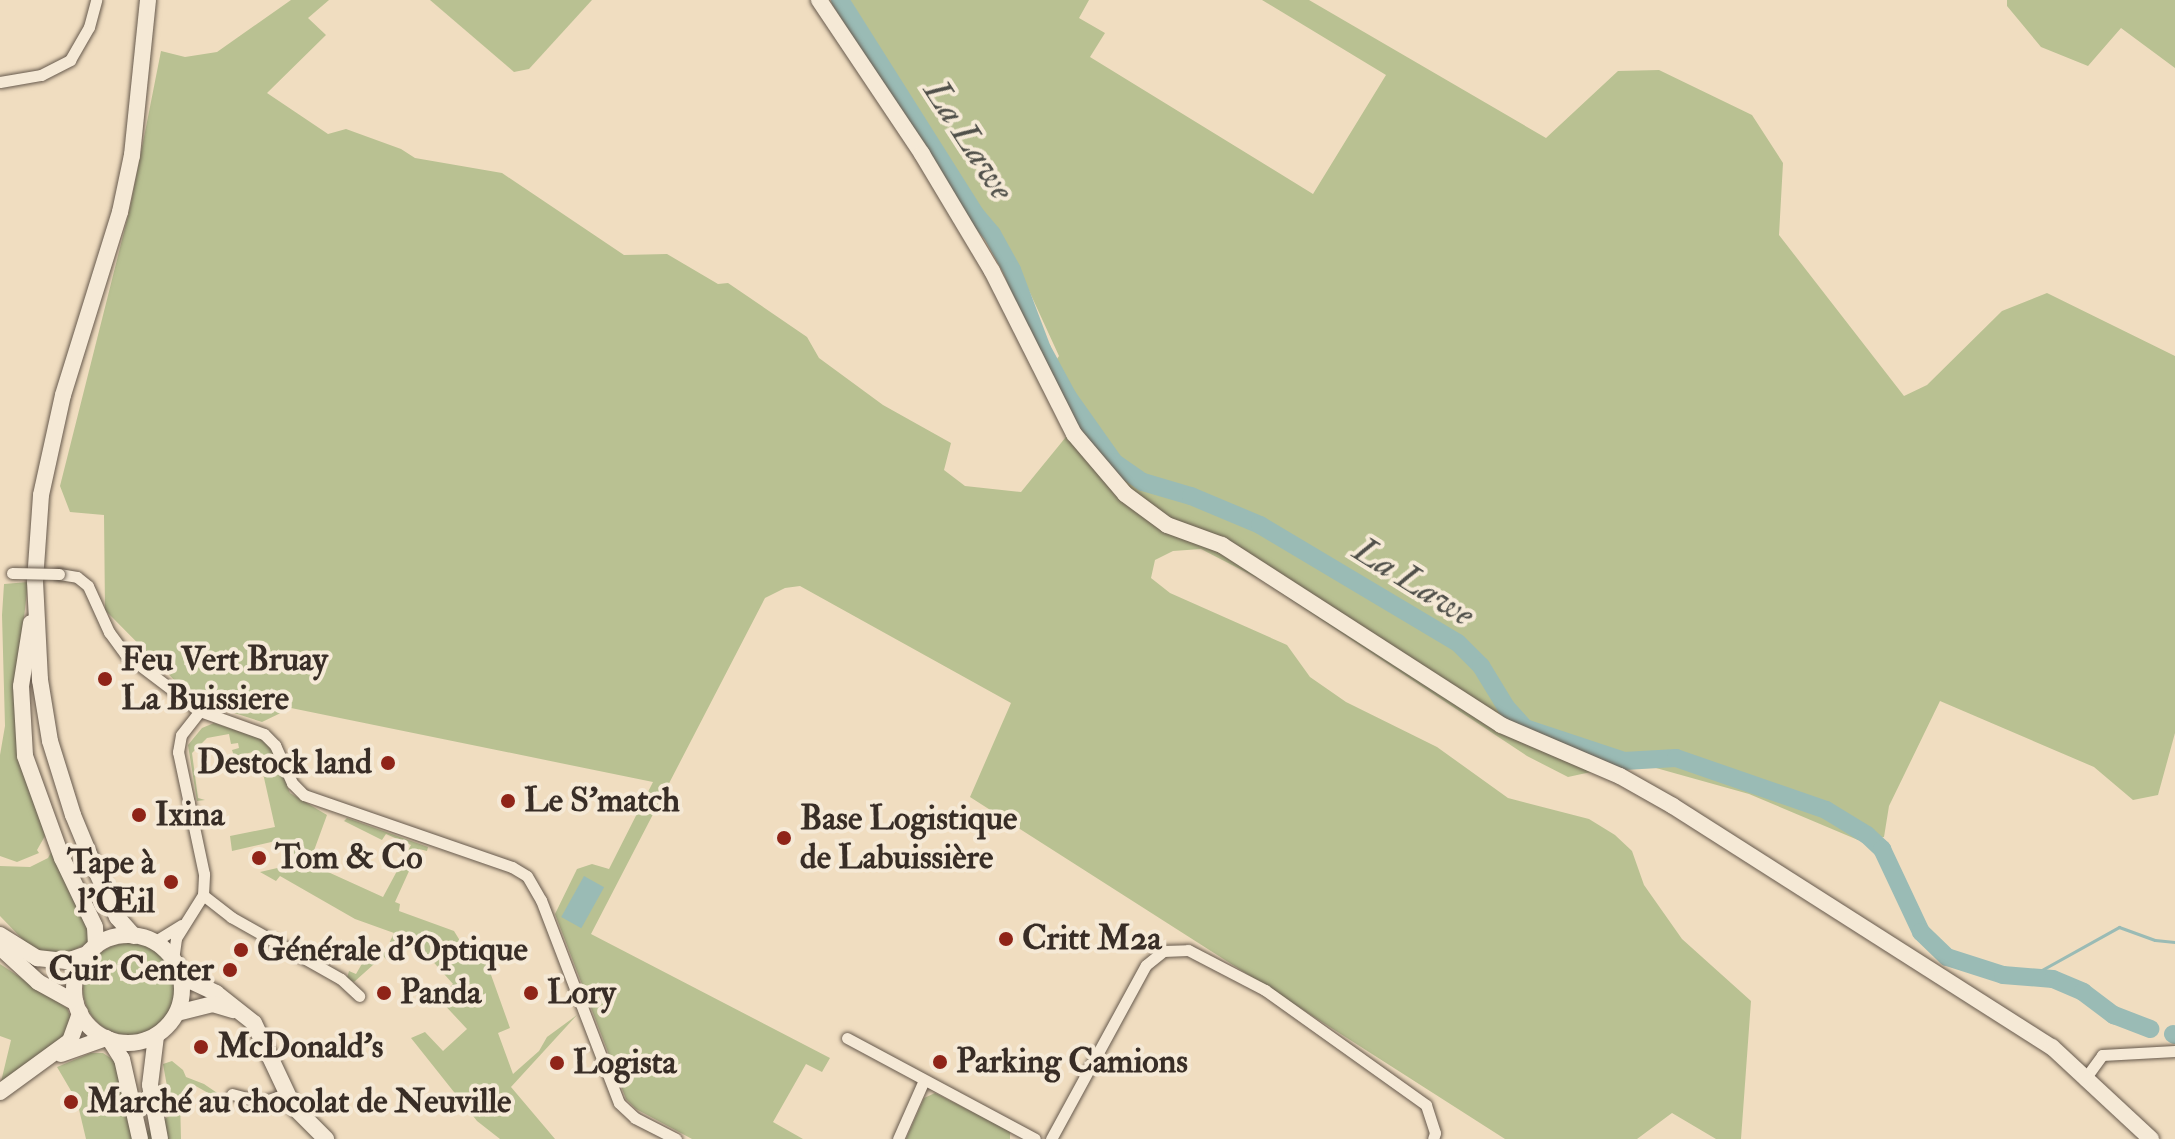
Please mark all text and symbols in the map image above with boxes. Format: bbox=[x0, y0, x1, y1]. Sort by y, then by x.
water label: La Lawe bbox=[914, 72, 1024, 208]
water label: La Lawe bbox=[1346, 528, 1482, 636]
place label: Feu Vert Bruay La Buissiere bbox=[121, 639, 328, 718]
marker: Feu Vert Bruay La Buissiere bbox=[96, 670, 114, 688]
place label: Destock land bbox=[197, 743, 372, 783]
marker: Destock land bbox=[379, 754, 397, 772]
place label: Le S'match bbox=[524, 781, 680, 821]
marker: Le S'match bbox=[499, 792, 517, 810]
place label: Ixina bbox=[155, 795, 224, 835]
place label: Base Logistique de Labuissière bbox=[800, 798, 1017, 878]
marker: Ixina bbox=[130, 806, 148, 824]
marker: Base Logistique de Labuissière bbox=[775, 829, 793, 847]
place label: Tom & Co bbox=[275, 838, 423, 878]
place label: Tape à l'Œil bbox=[67, 842, 155, 922]
marker: Tom & Co bbox=[250, 849, 268, 867]
marker: Tape à l'Œil bbox=[162, 873, 180, 891]
place label: Critt M2a bbox=[1022, 919, 1161, 959]
place label: Générale d'Optique bbox=[257, 930, 528, 970]
marker: Critt M2a bbox=[997, 930, 1015, 948]
marker: Générale d'Optique bbox=[232, 941, 250, 959]
place label: Cuir Center bbox=[49, 950, 214, 990]
marker: Cuir Center bbox=[221, 961, 239, 979]
place label: Panda bbox=[400, 973, 481, 1013]
place label: Lory bbox=[547, 973, 616, 1013]
marker: Panda bbox=[375, 984, 393, 1002]
marker: Lory bbox=[522, 984, 540, 1002]
place label: McDonald's bbox=[217, 1027, 383, 1067]
marker: McDonald's bbox=[192, 1038, 210, 1056]
place label: Parking Camions bbox=[956, 1042, 1188, 1082]
place label: Logista bbox=[573, 1043, 677, 1083]
marker: Parking Camions bbox=[931, 1053, 949, 1071]
marker: Logista bbox=[548, 1054, 566, 1072]
place label: Marché au chocolat de Neuville bbox=[87, 1082, 511, 1122]
marker: Marché au chocolat de Neuville bbox=[62, 1093, 80, 1111]

